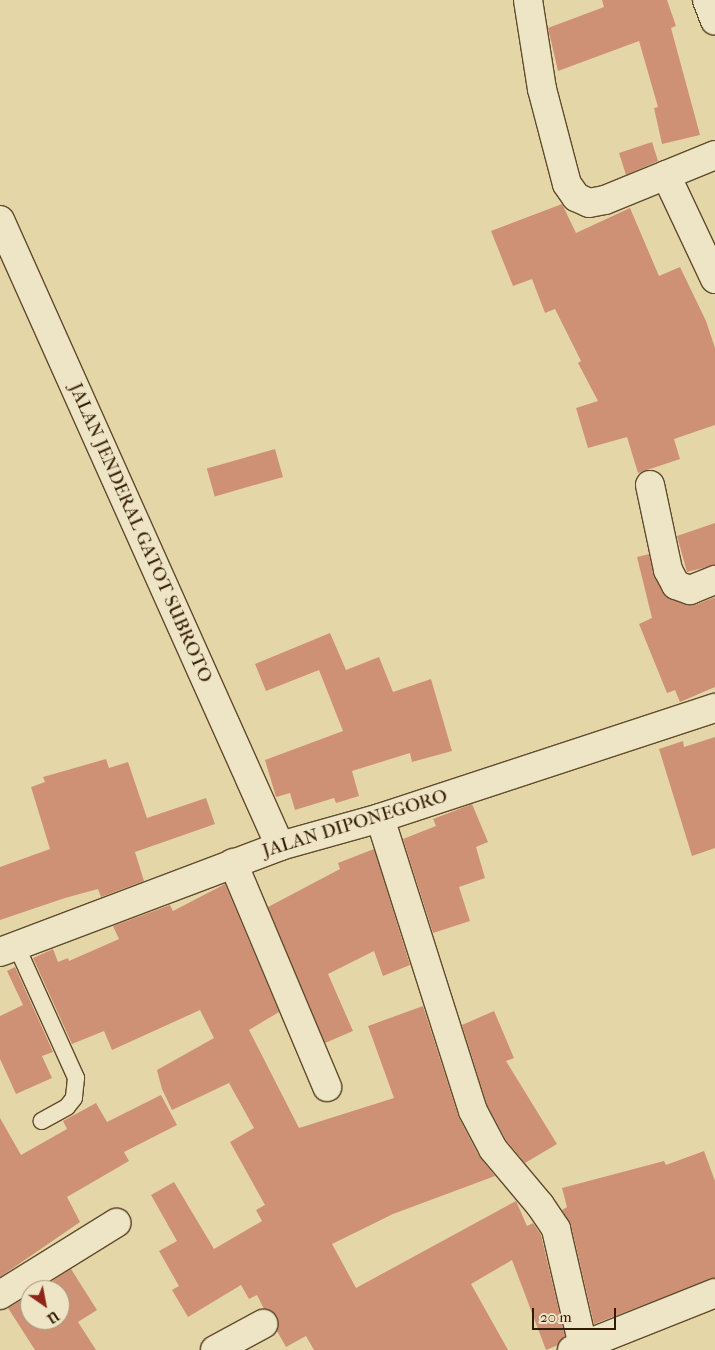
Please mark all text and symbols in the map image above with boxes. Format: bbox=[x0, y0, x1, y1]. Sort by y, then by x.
street label: JALAN JENDERAL GATOT SUBROTO bbox=[63, 380, 217, 686]
street label: JALAN DIPONEGORO bbox=[260, 785, 450, 863]
north arrow bbox=[20, 1280, 70, 1330]
scale bar bbox=[535, 1298, 619, 1330]
text: U bbox=[44, 1307, 62, 1327]
text: 20 m bbox=[540, 1308, 572, 1326]

